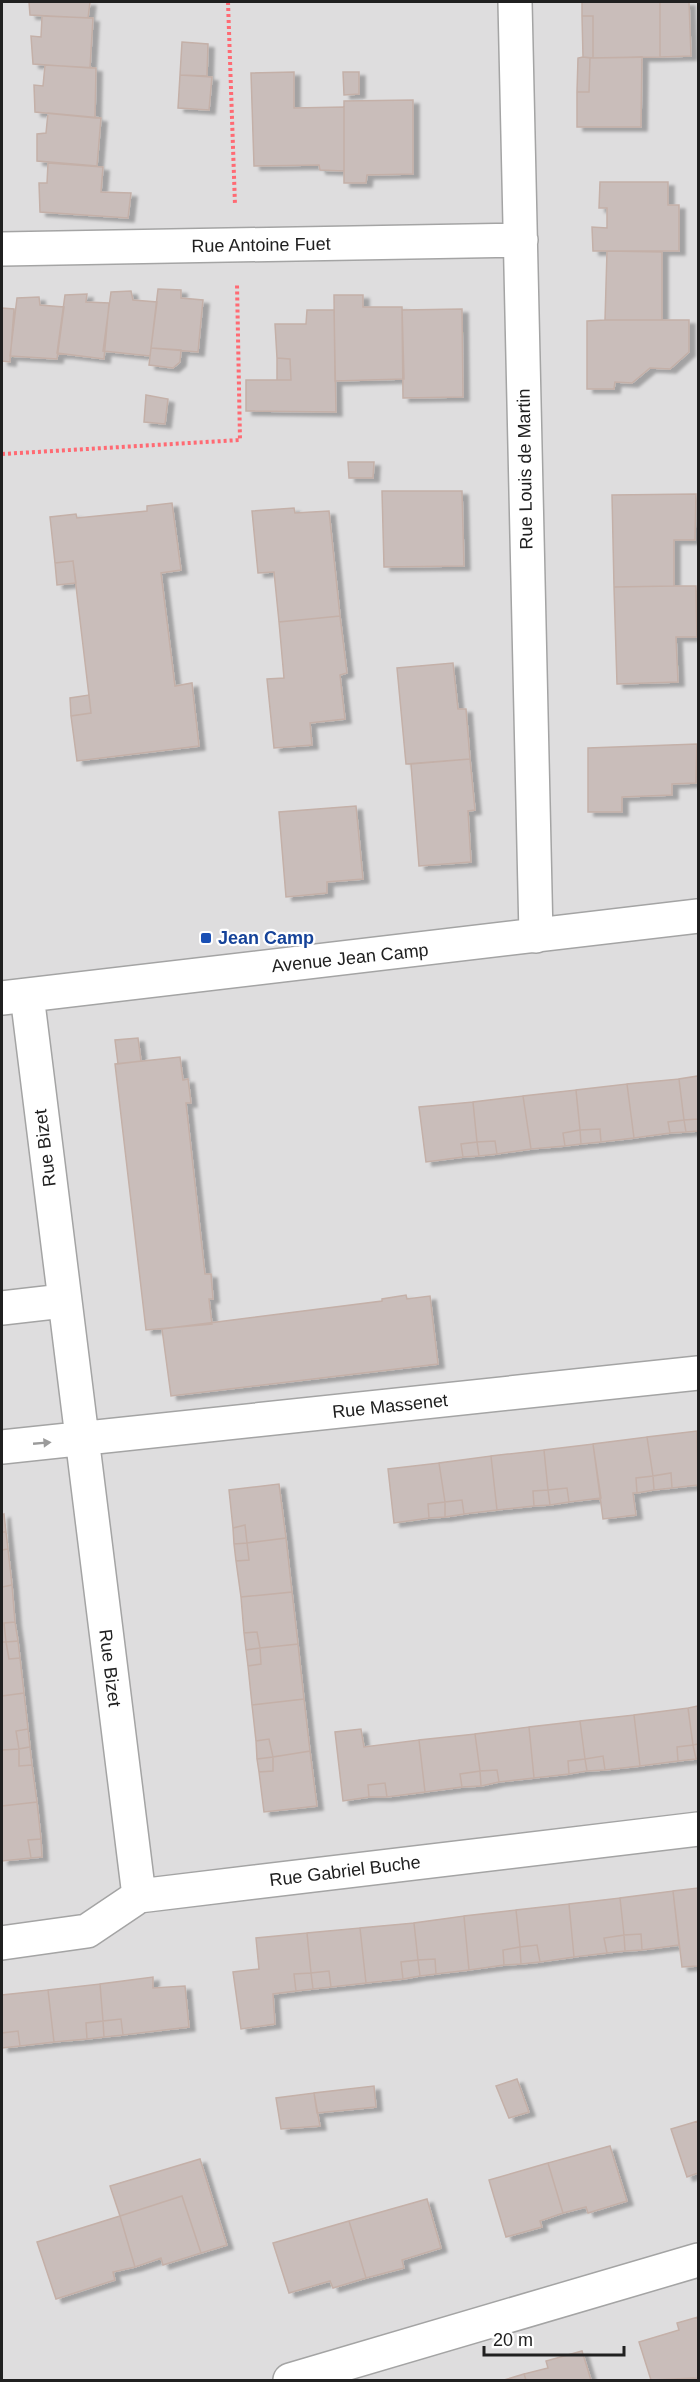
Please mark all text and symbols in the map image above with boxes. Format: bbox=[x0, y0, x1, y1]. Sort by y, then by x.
street label: Rue Antoine Fuet bbox=[191, 234, 331, 256]
street label: Rue Louis de Martin bbox=[514, 388, 536, 550]
place label: Jean Camp bbox=[218, 928, 314, 948]
marker: Jean Camp bbox=[199, 931, 213, 945]
street label: Avenue Jean Camp bbox=[270, 940, 430, 976]
street label: Rue Bizet bbox=[30, 1108, 60, 1188]
street label: Rue Massenet bbox=[331, 1390, 449, 1422]
one-way arrow bbox=[32, 1438, 51, 1448]
street label: Rue Bizet bbox=[95, 1628, 125, 1708]
street label: Rue Gabriel Buche bbox=[268, 1852, 422, 1890]
scale bar bbox=[484, 2319, 624, 2357]
text: 20 m bbox=[493, 2330, 533, 2350]

